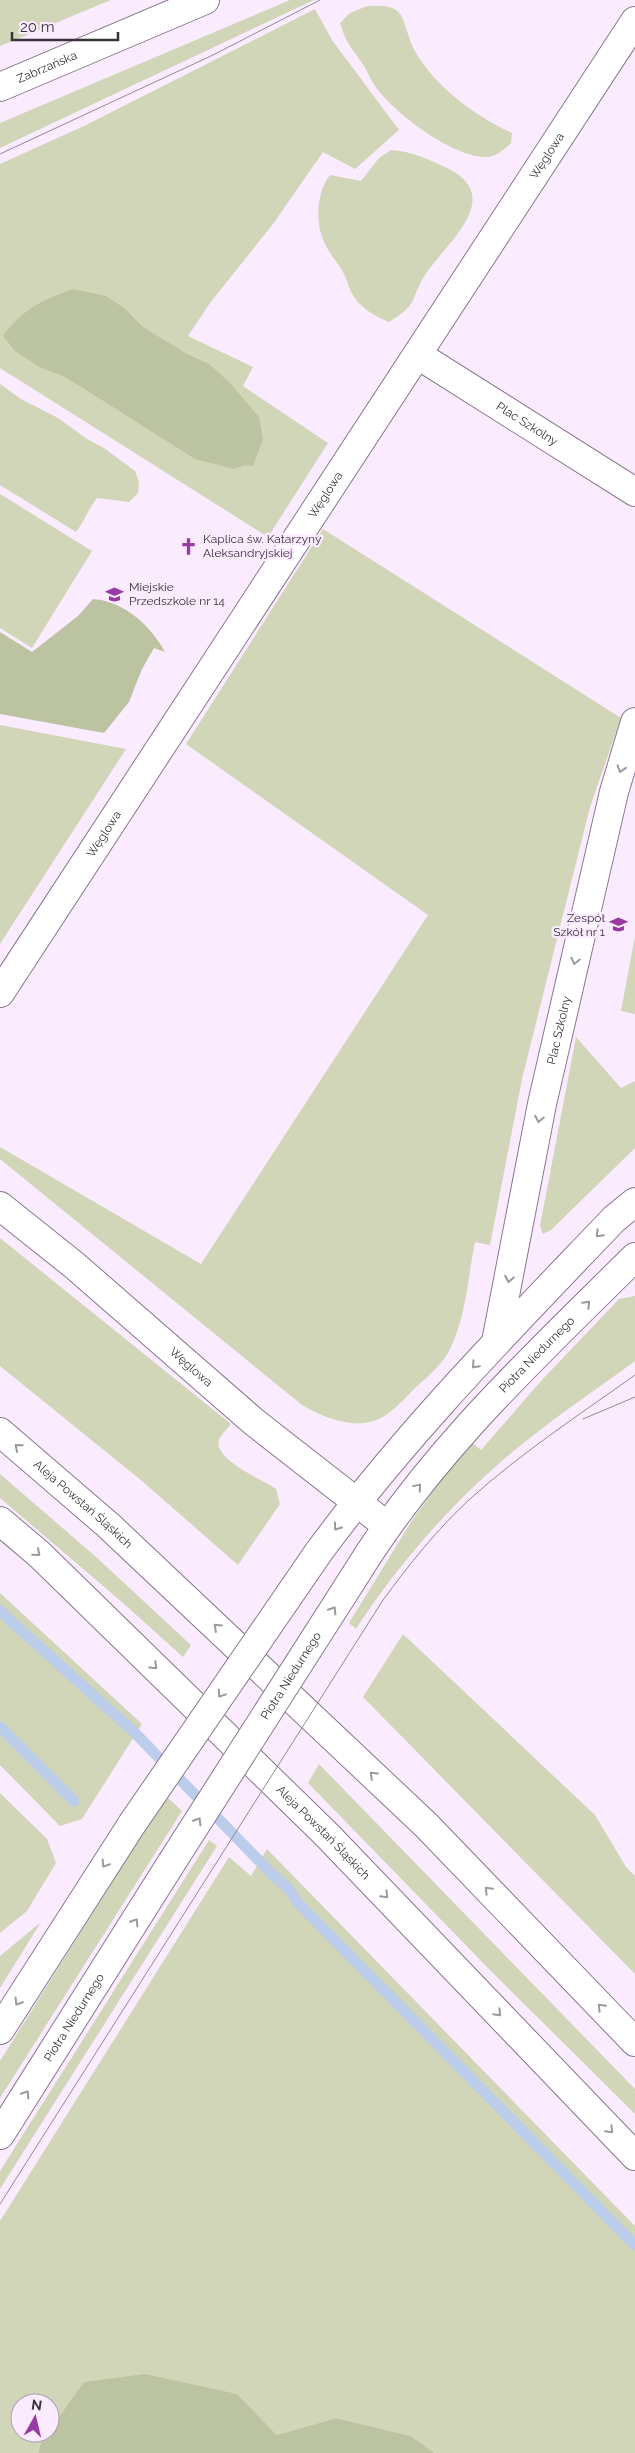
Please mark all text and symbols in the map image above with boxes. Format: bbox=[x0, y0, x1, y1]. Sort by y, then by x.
scale bar bbox=[12, 10, 119, 42]
text: 20 m bbox=[20, 18, 55, 36]
street label: Zabrzańska bbox=[15, 48, 79, 86]
street label: Węglowa bbox=[527, 130, 567, 182]
street label: Plac Szkolny bbox=[494, 399, 561, 449]
street label: Węglowa bbox=[305, 469, 346, 521]
place label: Kaplica św. Katarzyny Aleksandryjskiej bbox=[203, 532, 322, 560]
church icon: Kaplica św. Katarzyny Aleksandryjskiej bbox=[179, 536, 199, 556]
place label: Miejskie Przedszkole nr 14 bbox=[129, 580, 225, 608]
school or university icon: Miejskie Przedszkole nr 14 bbox=[105, 584, 125, 604]
one-way arrow bbox=[617, 764, 627, 772]
street label: Węglowa bbox=[84, 808, 124, 860]
place label: Zespół Szkół nr 1 bbox=[553, 911, 605, 939]
school or university icon: Zespół Szkół nr 1 bbox=[609, 915, 629, 935]
one-way arrow bbox=[570, 956, 581, 965]
street label: Plac Szkolny bbox=[544, 994, 574, 1066]
one-way arrow bbox=[534, 1115, 544, 1124]
one-way arrow bbox=[596, 1229, 605, 1238]
one-way arrow bbox=[504, 1274, 515, 1283]
one-way arrow bbox=[582, 1301, 591, 1310]
street label: Piotra Niedurnego bbox=[496, 1314, 577, 1396]
street label: Węglowa bbox=[167, 1345, 215, 1390]
one-way arrow bbox=[472, 1360, 481, 1369]
one-way arrow bbox=[15, 1445, 24, 1453]
street label: Aleja Powstań Śląskich bbox=[31, 1457, 135, 1551]
one-way arrow bbox=[412, 1484, 420, 1493]
one-way arrow bbox=[334, 1521, 343, 1531]
one-way arrow bbox=[32, 1547, 41, 1556]
one-way arrow bbox=[326, 1607, 336, 1616]
one-way arrow bbox=[213, 1624, 222, 1633]
street label: Piotra Niedurnego bbox=[258, 1629, 324, 1722]
one-way arrow bbox=[148, 1660, 157, 1669]
one-way arrow bbox=[218, 1688, 227, 1698]
one-way arrow bbox=[369, 1772, 378, 1781]
street label: Aleja Powstań Śląskich bbox=[274, 1783, 373, 1882]
one-way arrow bbox=[192, 1818, 202, 1827]
one-way arrow bbox=[102, 1859, 111, 1868]
one-way arrow bbox=[485, 1887, 494, 1896]
one-way arrow bbox=[380, 1890, 389, 1899]
one-way arrow bbox=[128, 1919, 138, 1928]
street label: Piotra Niedurnego bbox=[41, 1971, 107, 2064]
one-way arrow bbox=[15, 1996, 24, 2005]
one-way arrow bbox=[598, 2003, 607, 2012]
one-way arrow bbox=[492, 2007, 501, 2016]
one-way arrow bbox=[20, 2090, 29, 2100]
one-way arrow bbox=[605, 2124, 614, 2133]
north arrow bbox=[10, 2393, 60, 2443]
text: N bbox=[30, 2396, 43, 2414]

